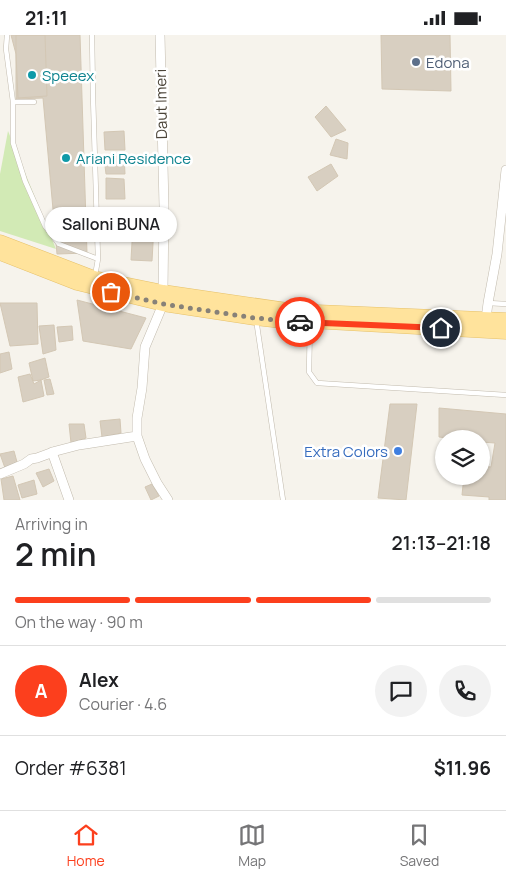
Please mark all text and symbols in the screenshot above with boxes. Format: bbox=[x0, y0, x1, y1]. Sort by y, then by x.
text: 21:11 bbox=[25, 5, 68, 31]
place label: Edona bbox=[426, 52, 470, 73]
marker: Edona bbox=[410, 56, 422, 68]
place label: Speeex bbox=[42, 65, 94, 86]
marker: Speeex bbox=[26, 69, 38, 81]
street label: Daut Imeri bbox=[150, 69, 172, 139]
place label: Ariani Residence bbox=[76, 148, 191, 169]
marker: Ariani Residence bbox=[60, 152, 72, 164]
callout: Salloni BUNA bbox=[45, 207, 177, 242]
text: Salloni BUNA bbox=[62, 213, 160, 235]
pin bbox=[90, 271, 132, 313]
icon: bag bbox=[97, 278, 125, 306]
courier bbox=[275, 297, 325, 347]
pin bbox=[420, 307, 462, 349]
icon: car bbox=[286, 308, 314, 336]
icon: home bbox=[427, 314, 455, 342]
map controls bbox=[435, 430, 490, 485]
button: layers bbox=[435, 430, 490, 485]
place label: Extra Colors bbox=[304, 441, 388, 462]
marker: Extra Colors bbox=[392, 445, 404, 457]
text: Arriving in bbox=[15, 513, 88, 535]
text: 21:13–21:18 bbox=[392, 530, 491, 556]
text: 2 min bbox=[15, 532, 97, 576]
text: On the way · 90 m bbox=[15, 611, 143, 633]
button: chat bbox=[375, 665, 427, 717]
button: phone bbox=[439, 665, 491, 717]
text: Alex bbox=[79, 667, 119, 693]
text: A bbox=[35, 678, 47, 704]
text: Courier · 4.6 bbox=[79, 693, 167, 715]
text: Order #6381 bbox=[15, 755, 127, 781]
text: $11.96 bbox=[434, 755, 491, 781]
tab: Home bbox=[67, 821, 105, 870]
tab: Map bbox=[238, 821, 266, 870]
tab: Saved bbox=[400, 821, 439, 870]

